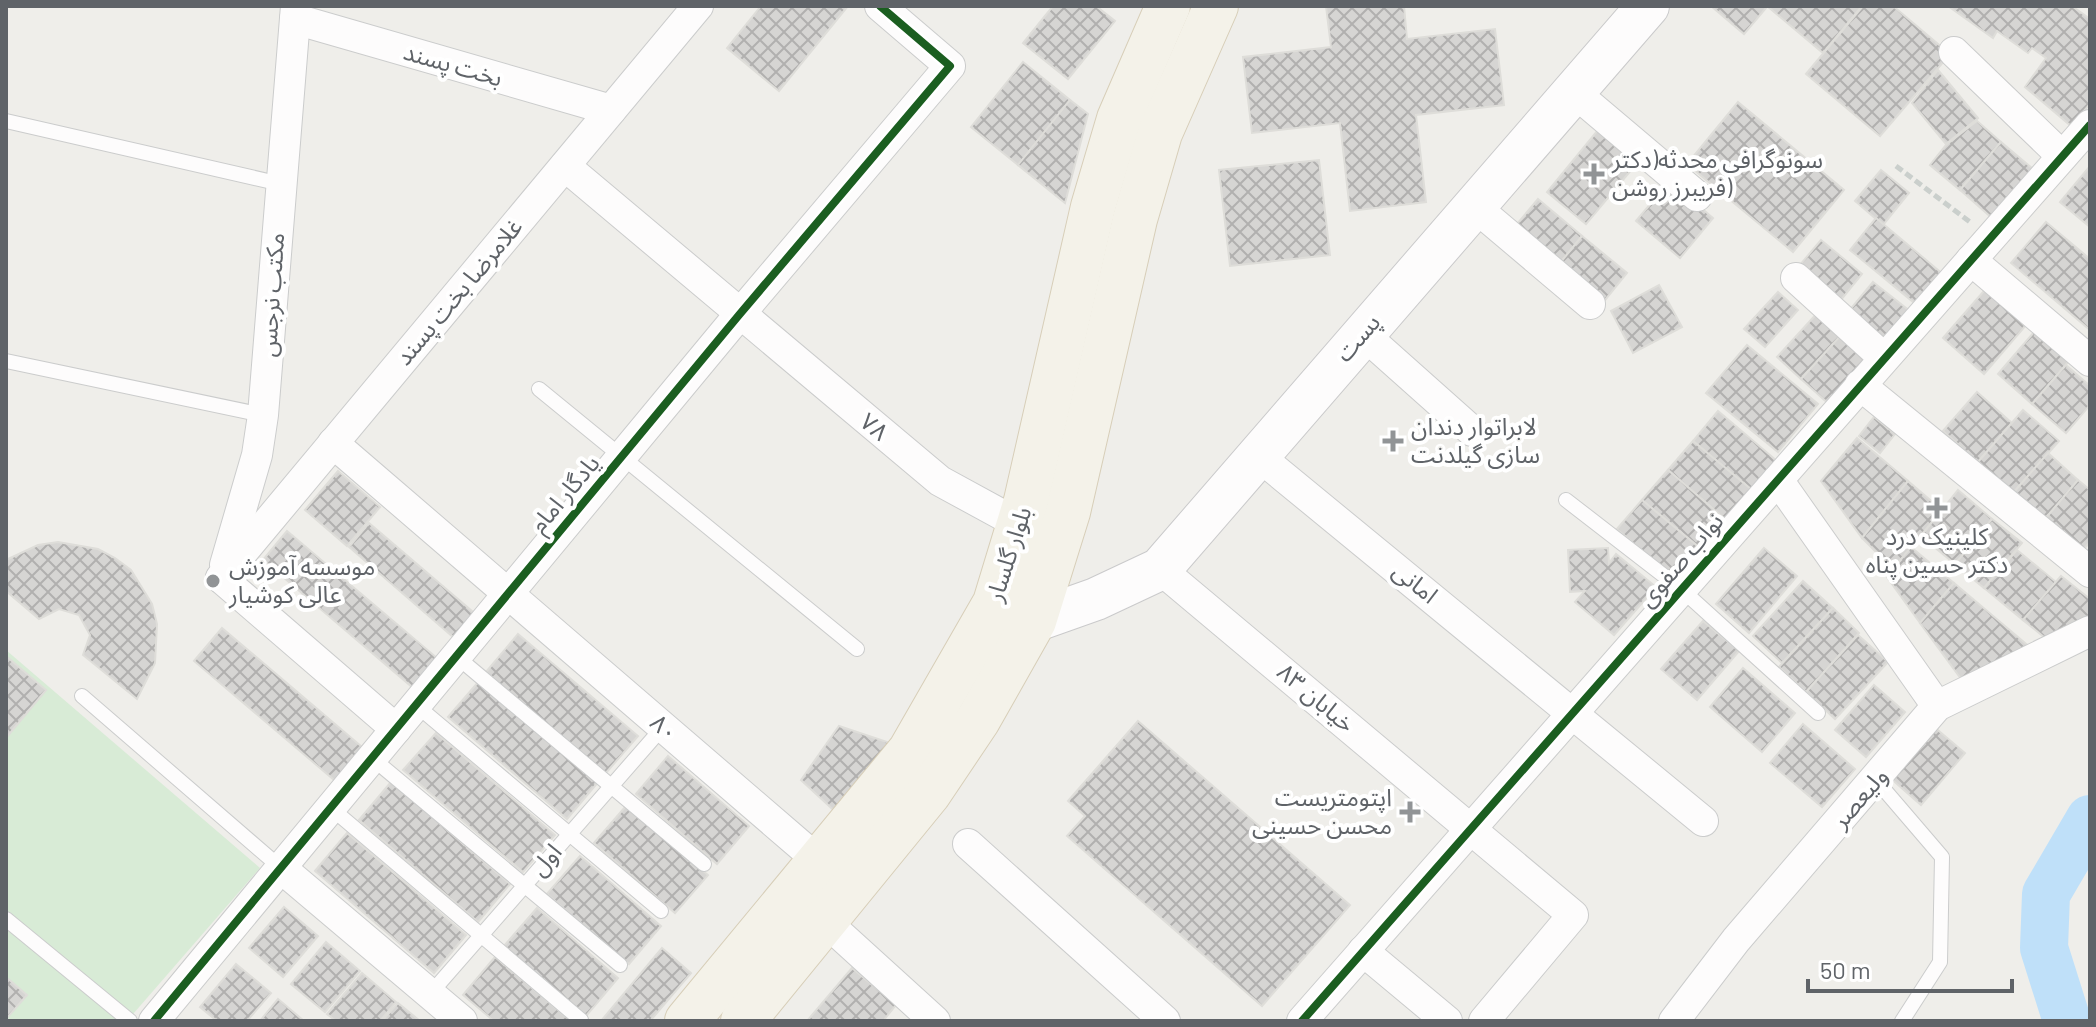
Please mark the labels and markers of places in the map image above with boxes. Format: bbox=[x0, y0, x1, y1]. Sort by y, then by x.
place label: سونوگرافی محدثه(دکتر فریبرز روشن) bbox=[1611, 144, 1823, 202]
marker: سونوگرافی محدثه(دکتر فریبرز روشن) bbox=[1583, 163, 1605, 185]
place label: لابراتوار دندان سازی گیلدنت bbox=[1411, 411, 1540, 469]
marker: لابراتوار دندان سازی گیلدنت bbox=[1382, 430, 1404, 452]
marker: کلینیک درد دکتر حسین پناه bbox=[1926, 497, 1948, 519]
place label: کلینیک درد دکتر حسین پناه bbox=[1866, 521, 2008, 580]
place label: موسسه آموزش عالی کوشیار bbox=[228, 551, 375, 609]
marker: موسسه آموزش عالی کوشیار bbox=[204, 572, 222, 590]
place label: اپتومتریست محسن حسینی bbox=[1252, 782, 1392, 839]
marker: اپتومتریست محسن حسینی bbox=[1399, 801, 1421, 823]

